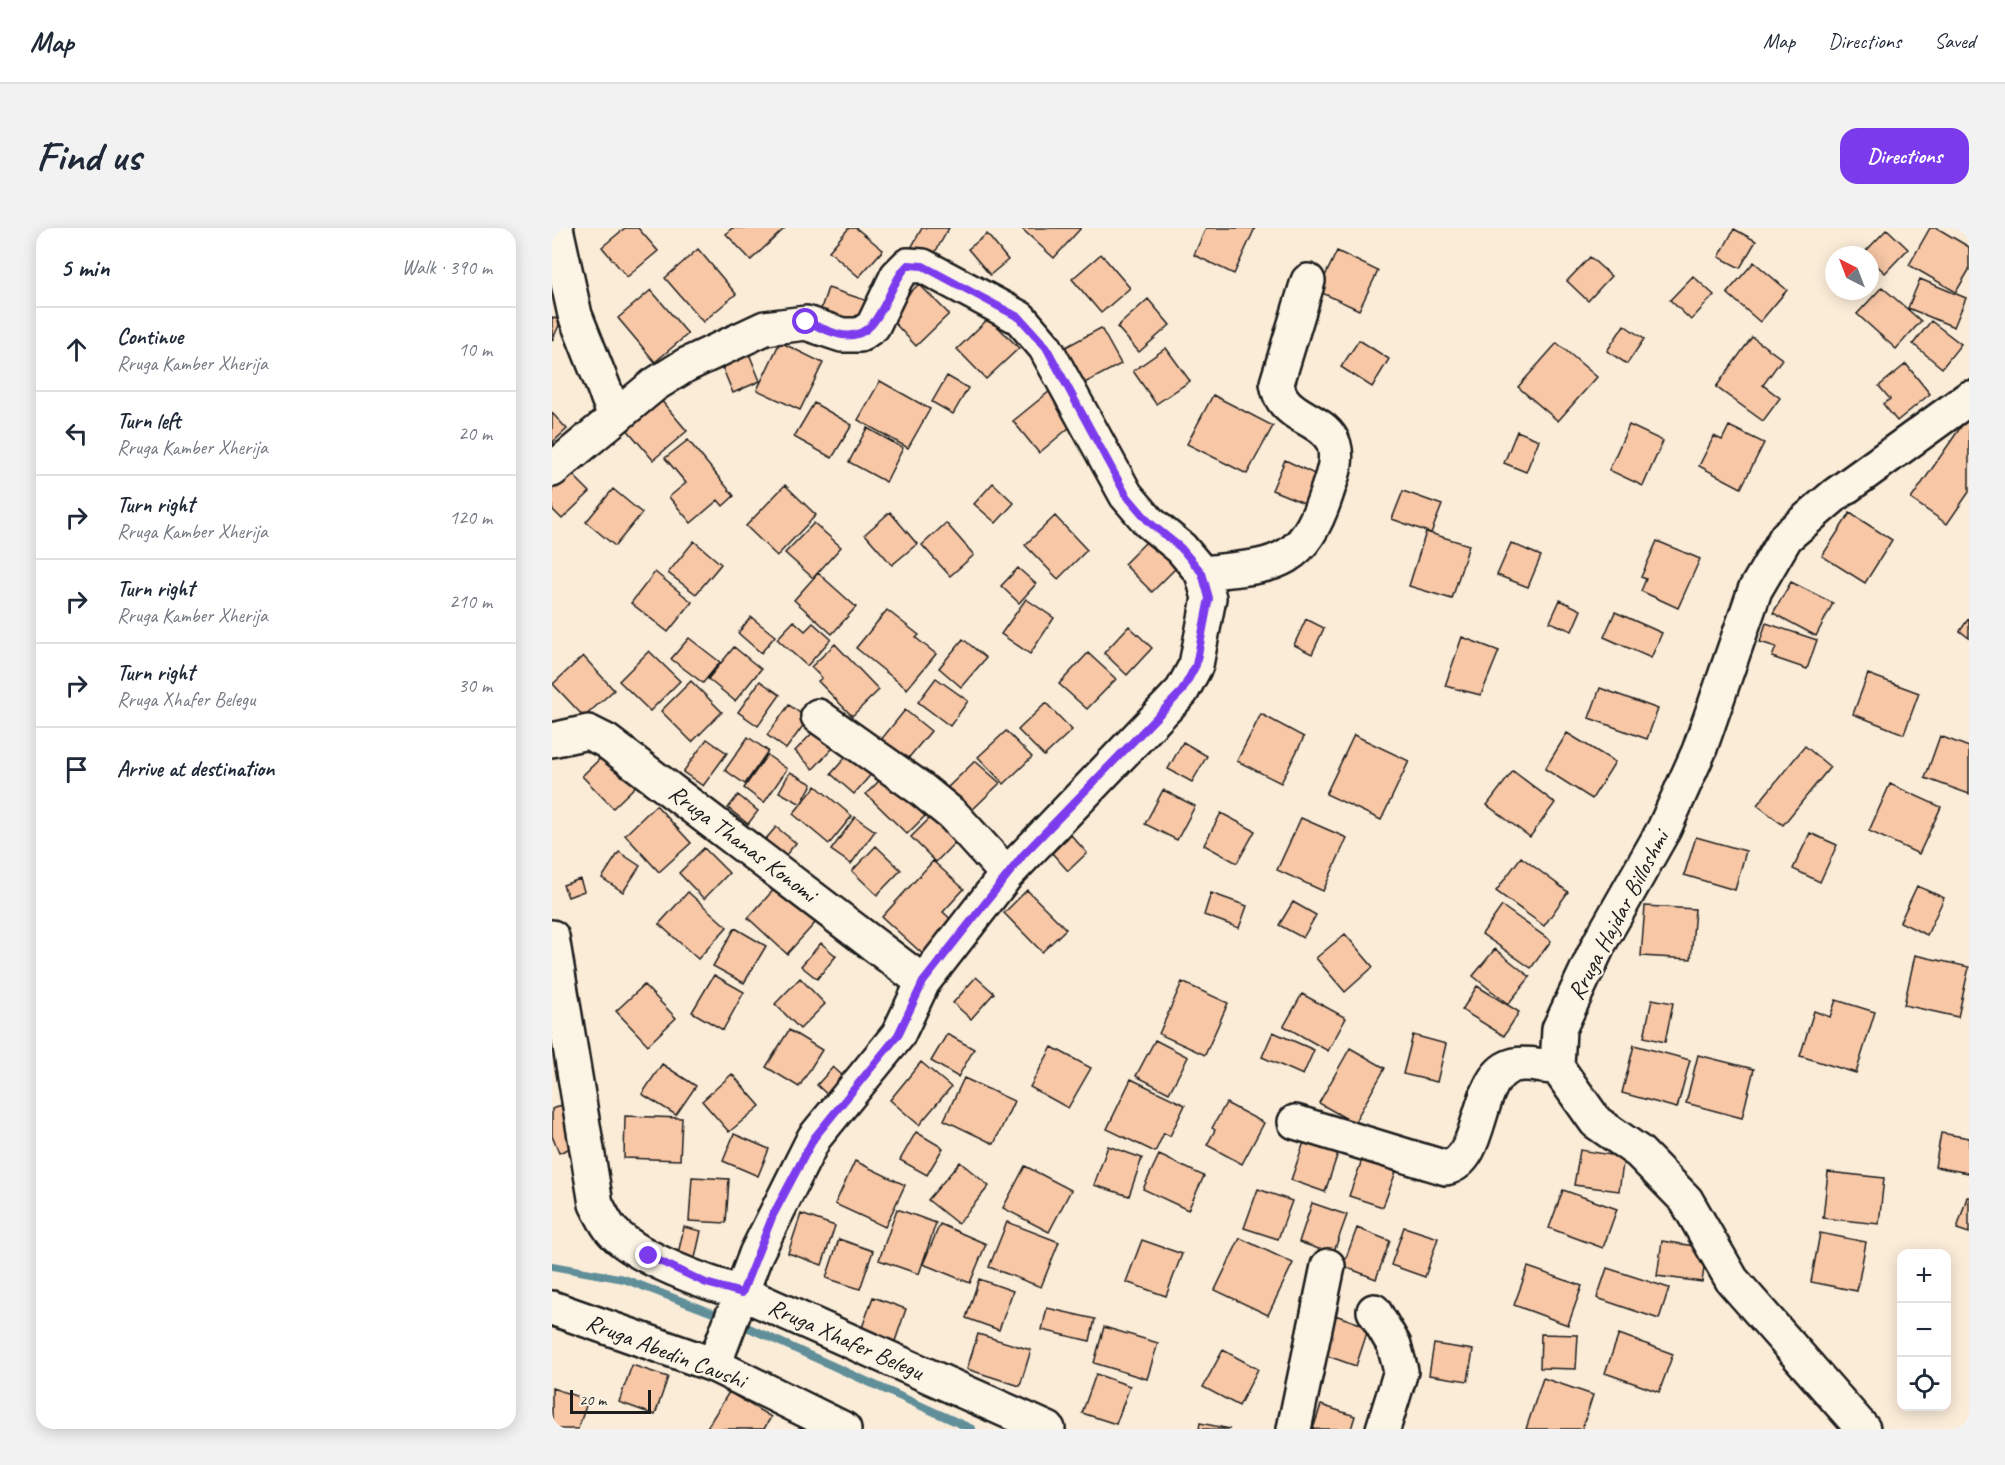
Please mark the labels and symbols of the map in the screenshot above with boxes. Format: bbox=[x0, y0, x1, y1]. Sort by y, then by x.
north arrow bbox=[1825, 246, 1879, 300]
route start bbox=[792, 308, 818, 334]
street label: Rruga Thanas Konomi bbox=[663, 778, 825, 910]
street label: Rruga Hajdar Billoshmi bbox=[1561, 823, 1676, 1005]
route end bbox=[635, 1242, 661, 1268]
street label: Rruga Xhafer Belegu bbox=[764, 1291, 930, 1387]
street label: Rruga Abedin Caushi bbox=[582, 1307, 752, 1396]
scale bar bbox=[570, 1387, 651, 1414]

